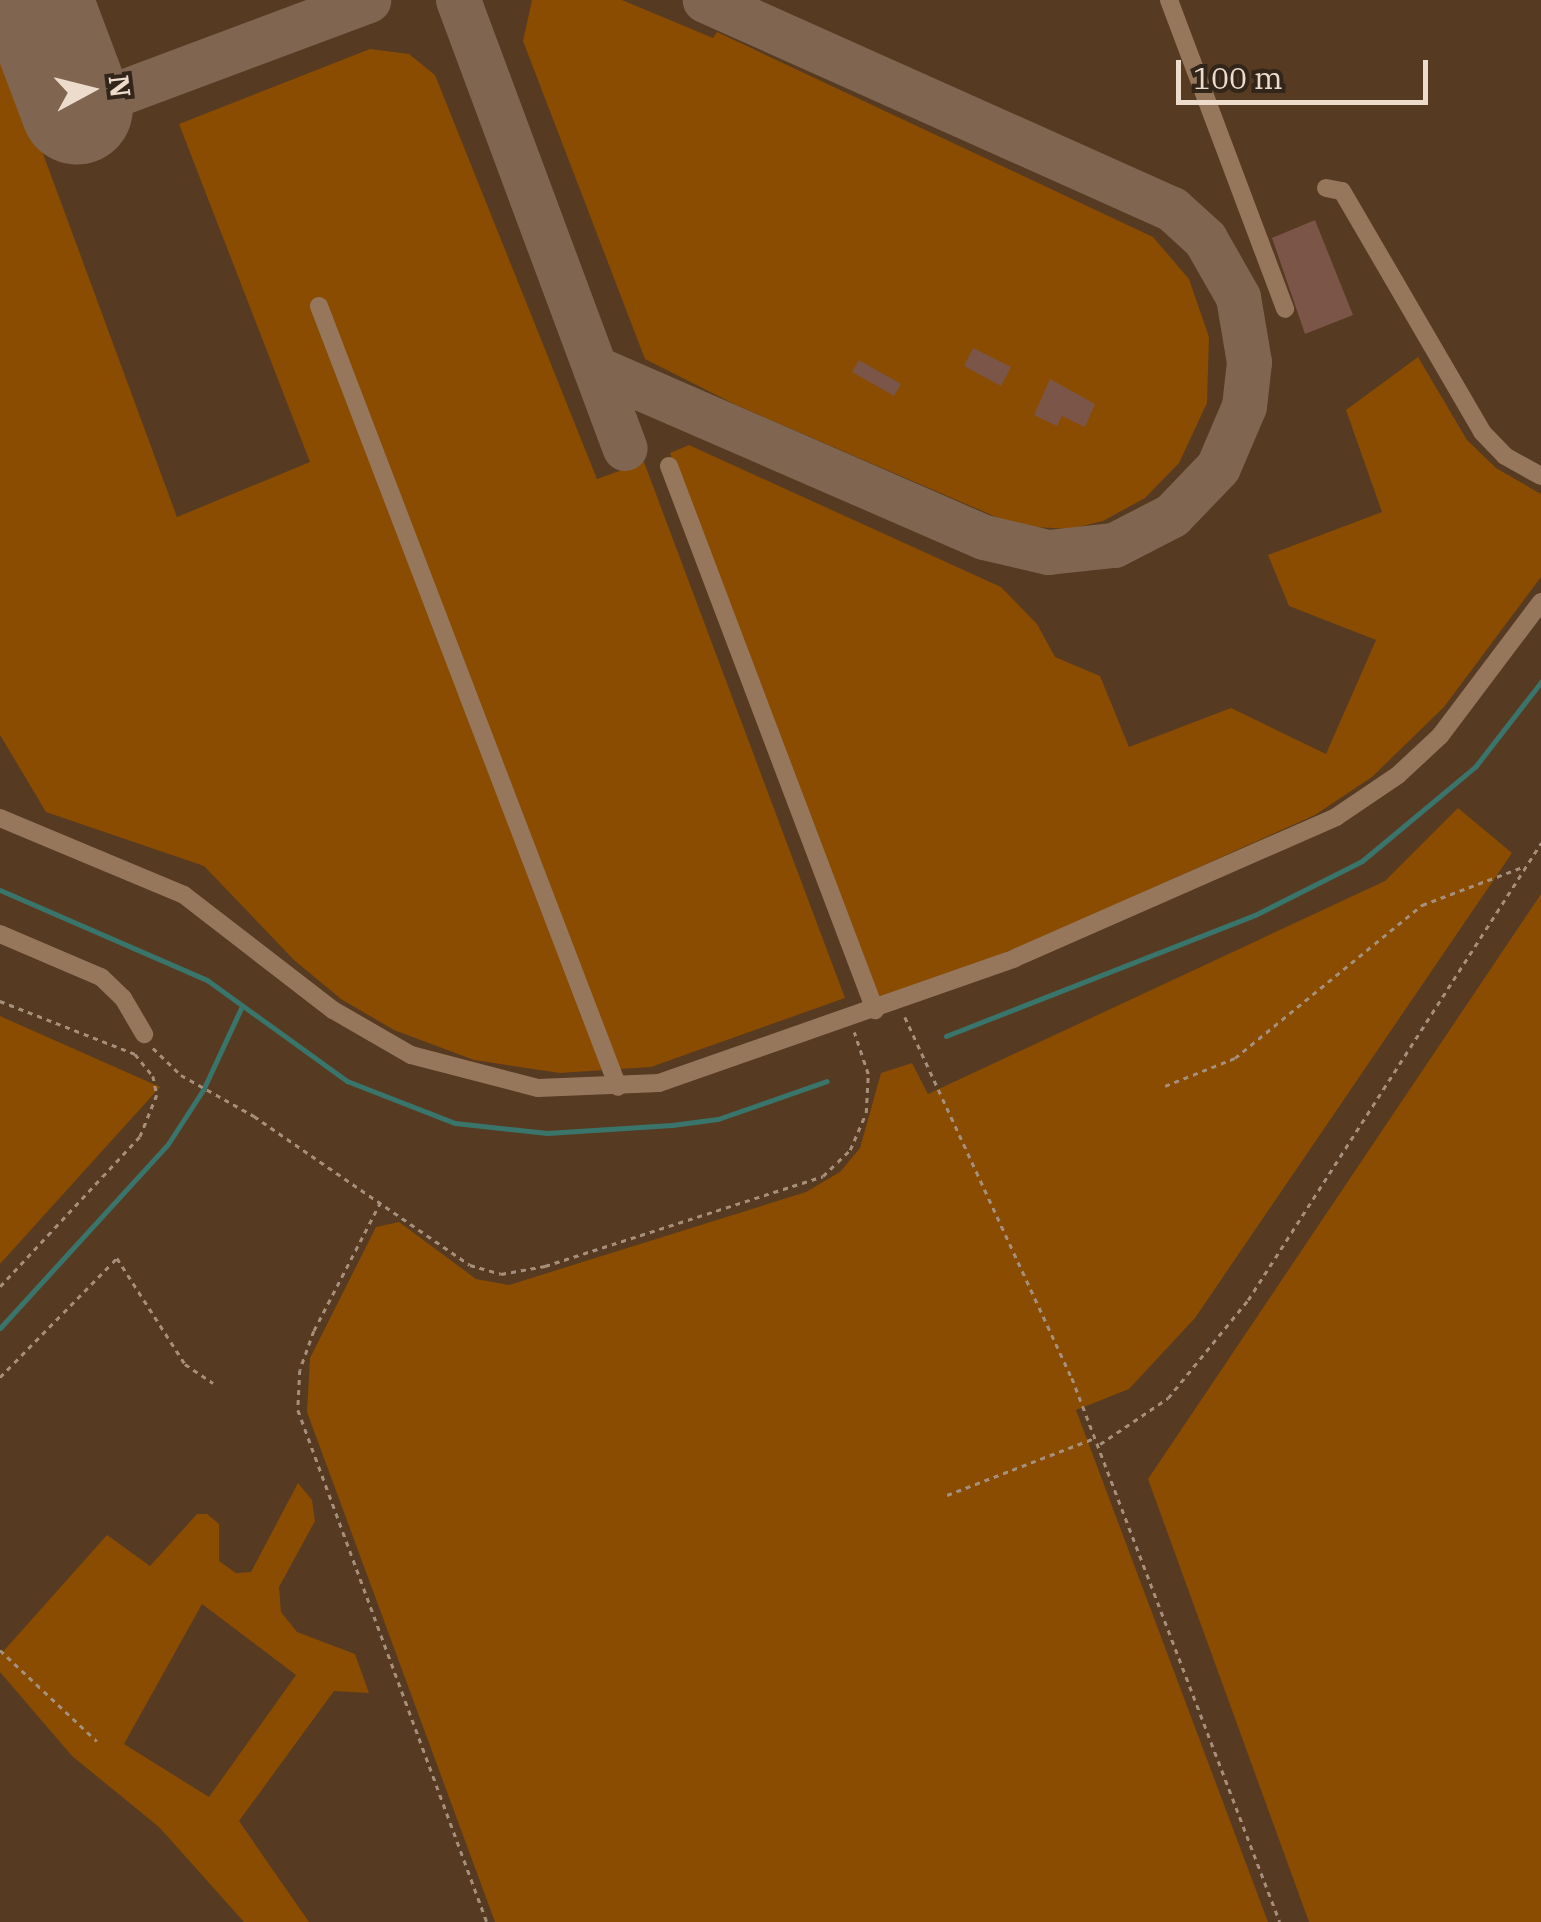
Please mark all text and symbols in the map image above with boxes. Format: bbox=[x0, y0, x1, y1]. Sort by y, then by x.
north arrow bbox=[40, 40, 140, 140]
scale bar bbox=[1181, 40, 1434, 102]
text: 100 m bbox=[1193, 58, 1283, 97]
text: N bbox=[101, 73, 140, 100]

